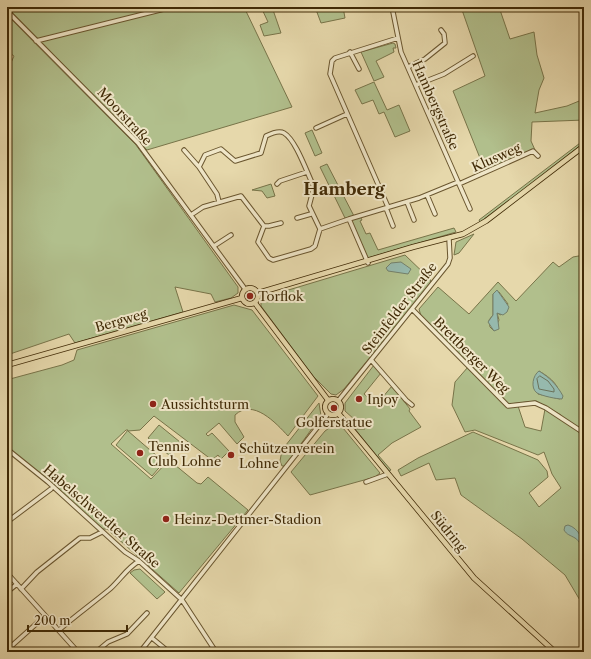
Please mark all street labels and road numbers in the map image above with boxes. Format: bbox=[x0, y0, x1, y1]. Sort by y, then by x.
street label: Hambergstraße bbox=[409, 58, 463, 152]
street label: Moorstraße bbox=[94, 84, 156, 148]
street label: Klusweg bbox=[469, 139, 523, 175]
street label: Steinfelder Straße bbox=[358, 259, 440, 357]
street label: Bergweg bbox=[93, 305, 149, 335]
street label: Brettberger Weg bbox=[431, 314, 513, 396]
street label: Habelschwerdter Straße bbox=[40, 461, 164, 571]
street label: Südring bbox=[428, 507, 470, 555]

